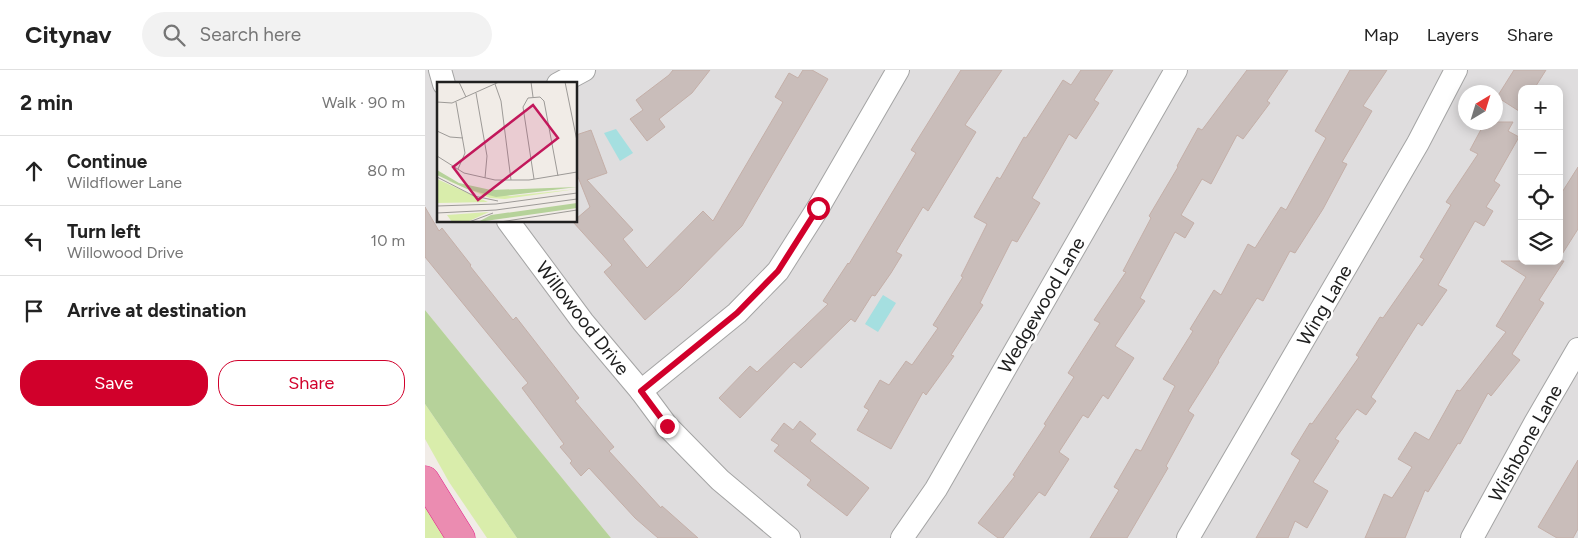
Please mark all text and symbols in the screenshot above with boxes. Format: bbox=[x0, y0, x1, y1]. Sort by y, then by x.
search box bbox=[142, 12, 492, 57]
text: Citynav bbox=[25, 20, 112, 49]
icon: search bbox=[160, 21, 188, 49]
text: Search here bbox=[200, 23, 301, 46]
text: Map bbox=[1364, 24, 1399, 46]
text: Layers bbox=[1427, 24, 1479, 46]
text: Share bbox=[1507, 24, 1553, 46]
inset map bbox=[437, 82, 577, 222]
north arrow bbox=[1458, 85, 1503, 130]
map controls bbox=[1518, 85, 1563, 265]
button: + bbox=[1518, 85, 1563, 130]
text: 2 min bbox=[20, 90, 73, 115]
text: Walk · 90 m bbox=[322, 93, 405, 112]
button: − bbox=[1518, 130, 1563, 175]
text: Continue bbox=[67, 150, 147, 173]
icon: ahead bbox=[20, 157, 48, 185]
text: 80 m bbox=[367, 161, 405, 180]
text: Wildflower Lane bbox=[67, 173, 182, 192]
button: locate bbox=[1518, 175, 1563, 220]
route start bbox=[807, 197, 830, 220]
text: Turn left bbox=[67, 220, 141, 243]
button: layers bbox=[1518, 220, 1563, 265]
icon: left bbox=[20, 227, 48, 255]
text: 10 m bbox=[371, 231, 405, 250]
street label: Wedgewood Lane bbox=[993, 233, 1090, 377]
text: Willowood Drive bbox=[67, 243, 183, 262]
street label: Willowood Drive bbox=[531, 257, 634, 380]
street label: Wing Lane bbox=[1292, 261, 1357, 350]
icon: arrive bbox=[20, 297, 48, 325]
text: Arrive at destination bbox=[67, 299, 246, 322]
button: Save bbox=[20, 360, 208, 406]
button: Share bbox=[218, 360, 405, 406]
street label: Wishbone Lane bbox=[1484, 381, 1567, 506]
route end bbox=[656, 415, 679, 438]

